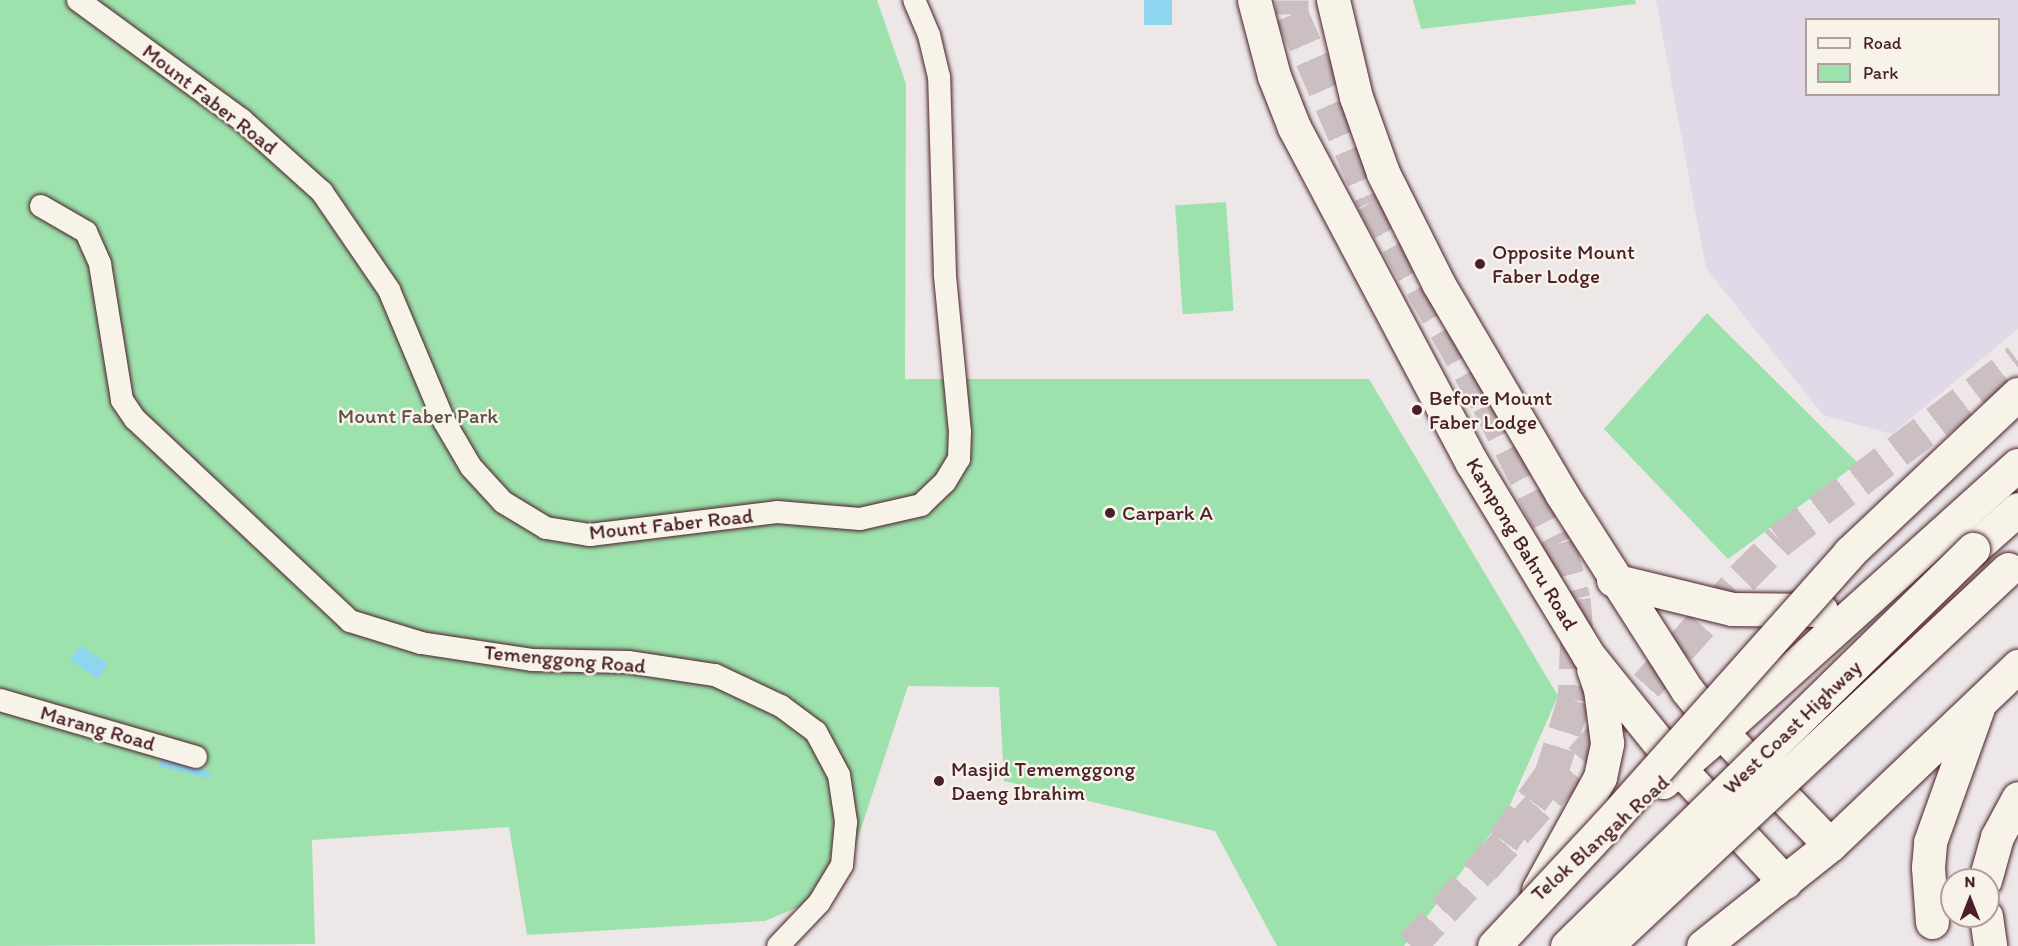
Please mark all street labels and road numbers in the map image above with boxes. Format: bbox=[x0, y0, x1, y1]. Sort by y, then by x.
street label: Mount Faber Road bbox=[138, 39, 282, 159]
street label: Kampong Bahru Road bbox=[1461, 454, 1583, 634]
street label: Mount Faber Road bbox=[589, 503, 753, 545]
street label: Temenggong Road bbox=[483, 639, 647, 679]
street label: West Coast Highway bbox=[1718, 655, 1866, 799]
street label: Marang Road bbox=[38, 700, 158, 756]
street label: Telok Blangah Road bbox=[1526, 770, 1674, 906]

